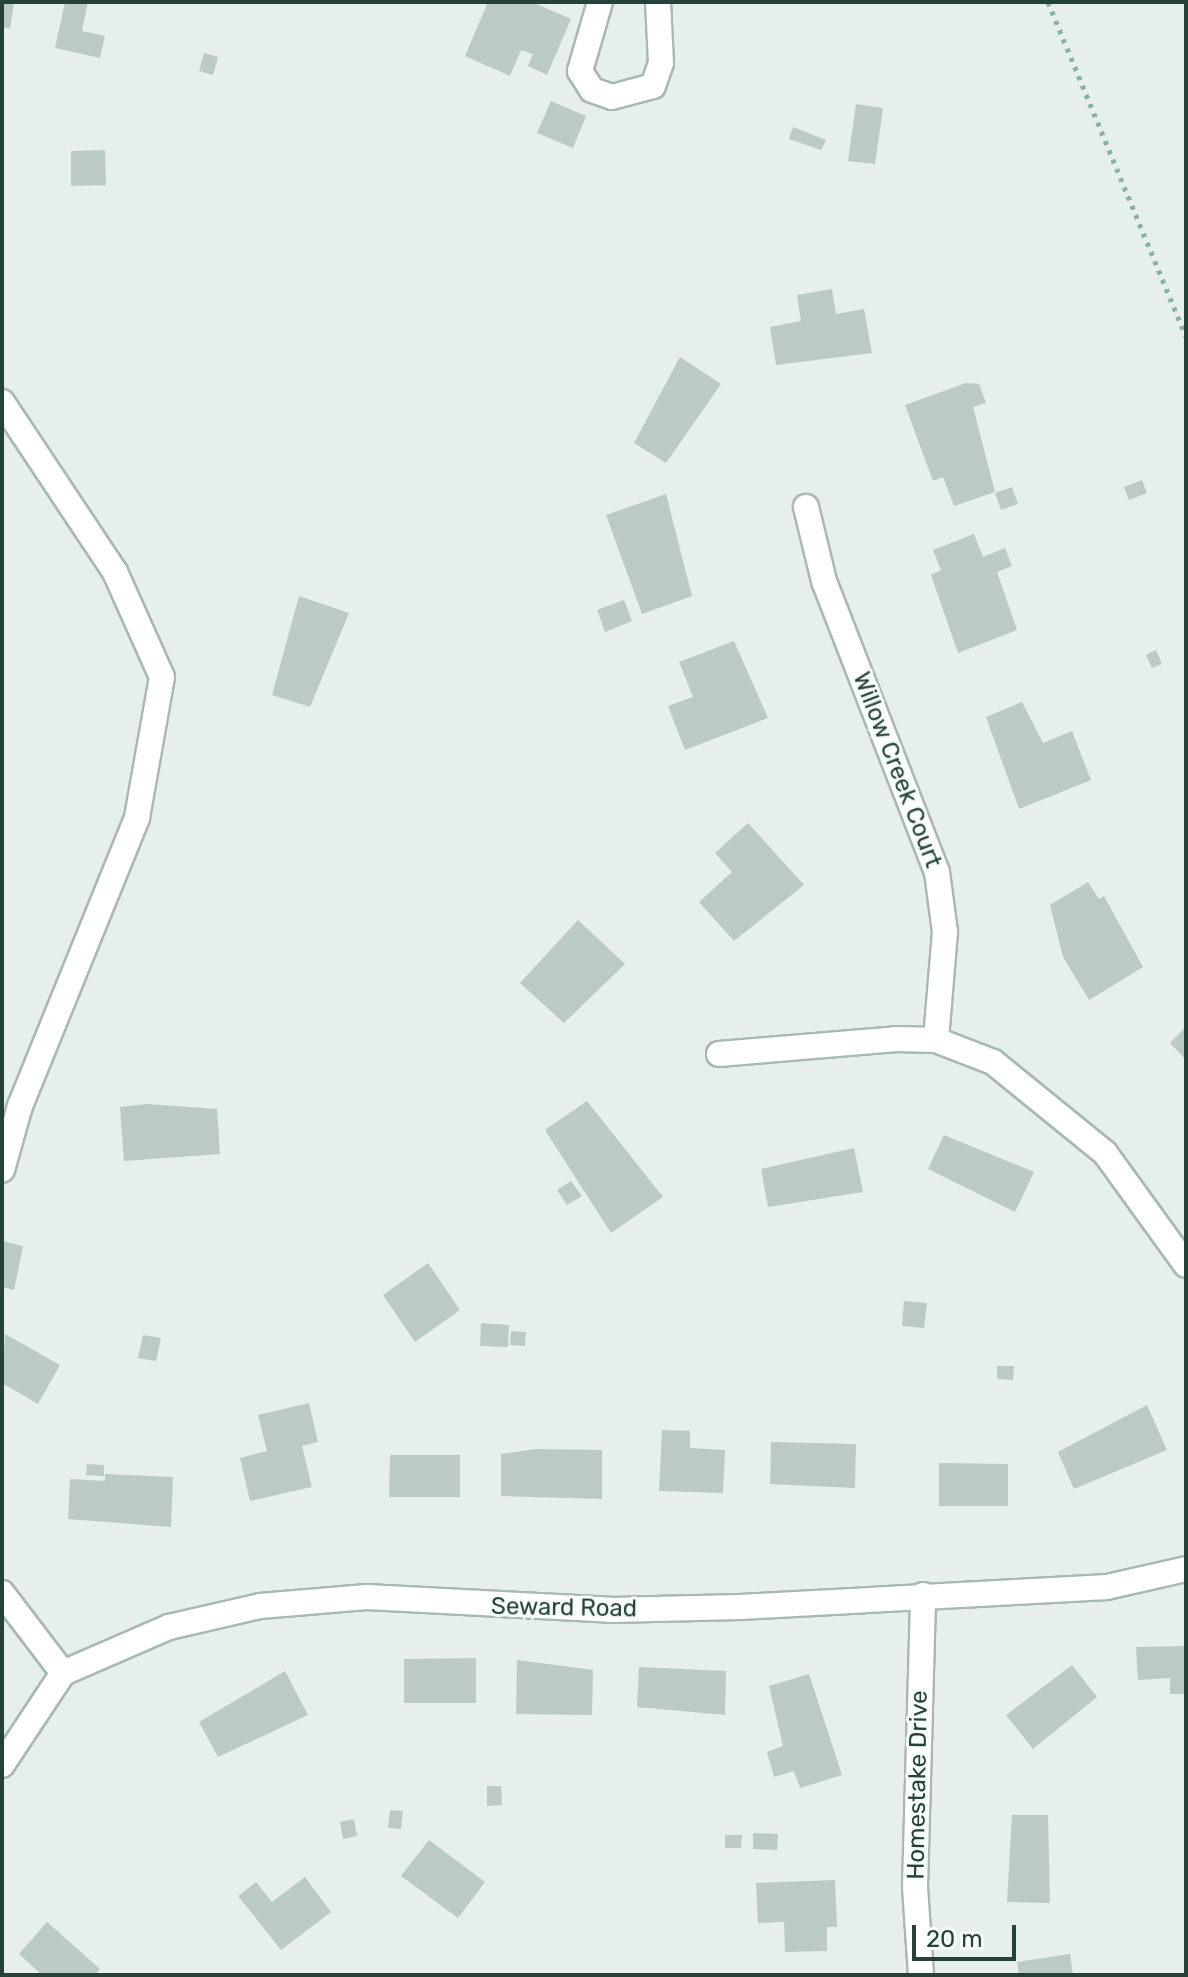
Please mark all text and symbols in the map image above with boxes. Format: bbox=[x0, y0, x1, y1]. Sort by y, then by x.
street label: Willow Creek Court bbox=[846, 668, 948, 872]
street label: Seward Road bbox=[491, 1592, 637, 1624]
street label: Homestake Drive bbox=[902, 1690, 934, 1880]
scale bar bbox=[916, 1909, 1020, 1959]
text: 20 m bbox=[926, 1925, 983, 1953]

